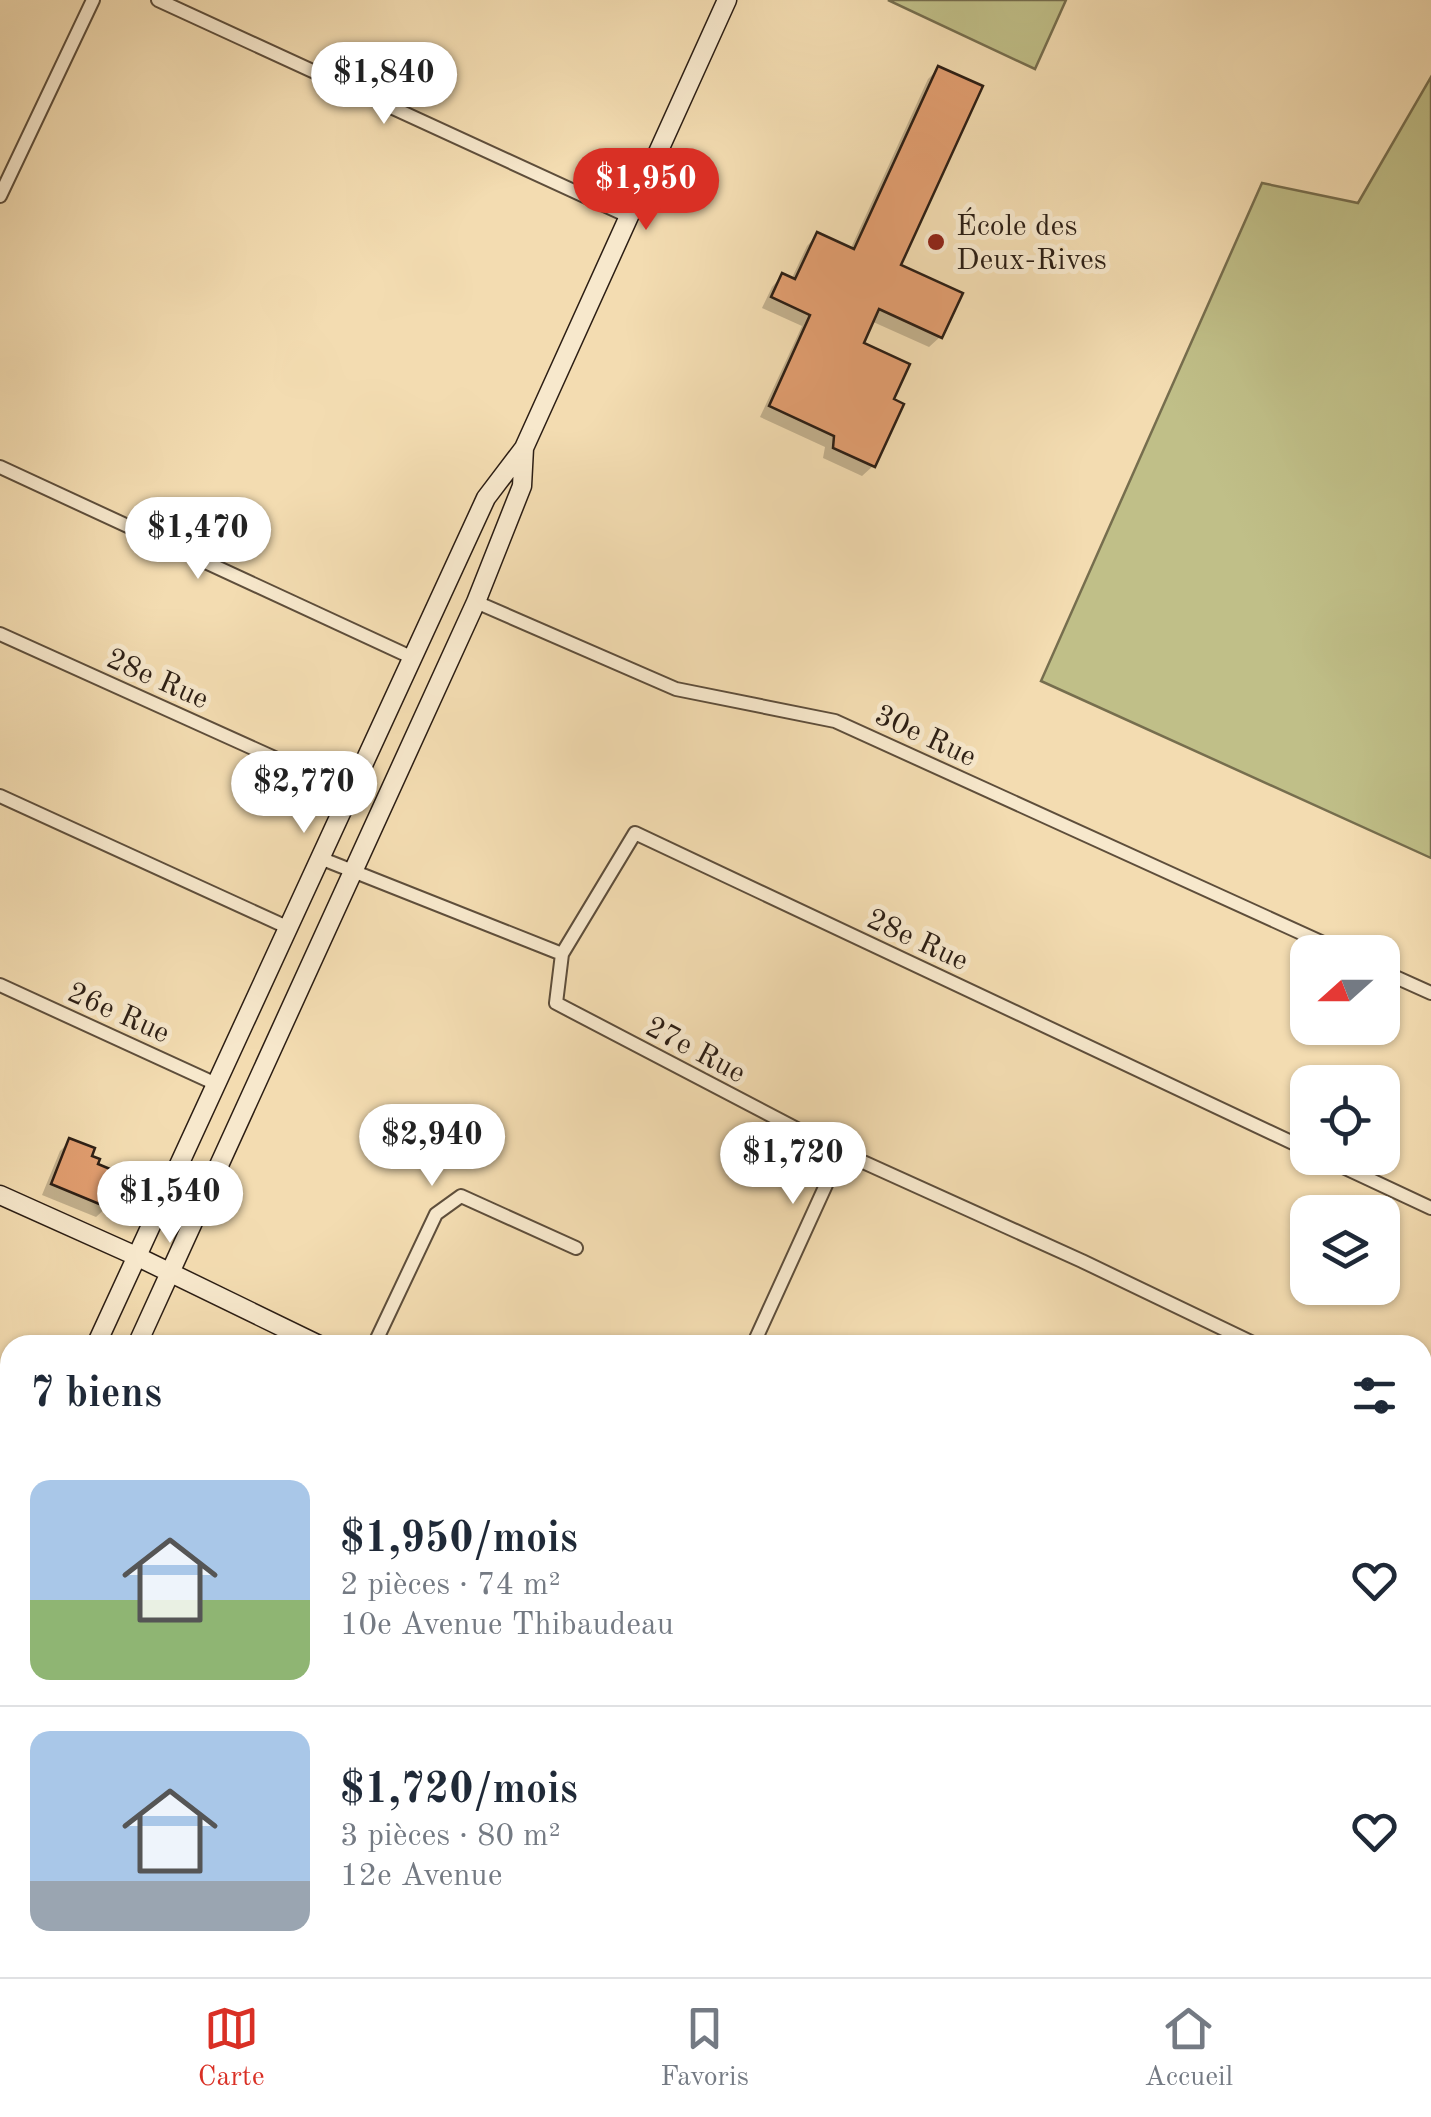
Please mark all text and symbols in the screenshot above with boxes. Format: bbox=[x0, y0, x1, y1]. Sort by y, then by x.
pin: $1,840 bbox=[303, 42, 465, 127]
text: $1,840 bbox=[333, 58, 435, 90]
pin: $1,950 bbox=[565, 148, 727, 233]
text: $1,950 bbox=[595, 164, 697, 196]
place label: École des Deux-Rives bbox=[956, 207, 1107, 276]
marker: École des Deux-Rives bbox=[925, 231, 947, 253]
pin: $1,470 bbox=[117, 497, 279, 582]
text: $1,470 bbox=[147, 513, 249, 545]
street label: 28e Rue bbox=[102, 644, 213, 716]
street label: 30e Rue bbox=[870, 700, 981, 773]
pin: $2,770 bbox=[223, 751, 385, 836]
text: $2,770 bbox=[253, 767, 355, 799]
street label: 28e Rue bbox=[862, 904, 973, 977]
north arrow bbox=[1290, 935, 1400, 1045]
map controls bbox=[1290, 935, 1400, 1305]
street label: 26e Rue bbox=[63, 978, 174, 1050]
street label: 27e Rue bbox=[640, 1012, 750, 1089]
button: locate bbox=[1290, 1065, 1400, 1175]
pin: $2,940 bbox=[351, 1104, 513, 1189]
text: $2,940 bbox=[381, 1120, 483, 1152]
pin: $1,720 bbox=[712, 1122, 874, 1207]
text: $1,720 bbox=[742, 1138, 844, 1170]
pin: $1,540 bbox=[89, 1161, 251, 1246]
text: $1,540 bbox=[119, 1177, 221, 1209]
button: layers bbox=[1290, 1195, 1400, 1305]
icon: filters bbox=[1347, 1368, 1402, 1423]
text: 7 biens bbox=[30, 1374, 162, 1416]
text: $1,950/mois bbox=[340, 1519, 578, 1561]
icon: home bbox=[110, 1520, 230, 1640]
icon: heart bbox=[1347, 1553, 1402, 1608]
text: 2 pièces · 74 m² bbox=[340, 1570, 561, 1602]
text: 10e Avenue Thibaudeau bbox=[340, 1610, 674, 1642]
text: $1,720/mois bbox=[340, 1770, 578, 1812]
icon: home bbox=[110, 1771, 230, 1891]
icon: heart bbox=[1347, 1804, 1402, 1859]
text: 3 pièces · 80 m² bbox=[340, 1821, 561, 1853]
text: 12e Avenue bbox=[340, 1861, 502, 1893]
tab: Carte bbox=[198, 2001, 265, 2096]
tab: Favoris bbox=[660, 2001, 749, 2096]
tab: Accueil bbox=[1144, 2001, 1233, 2096]

